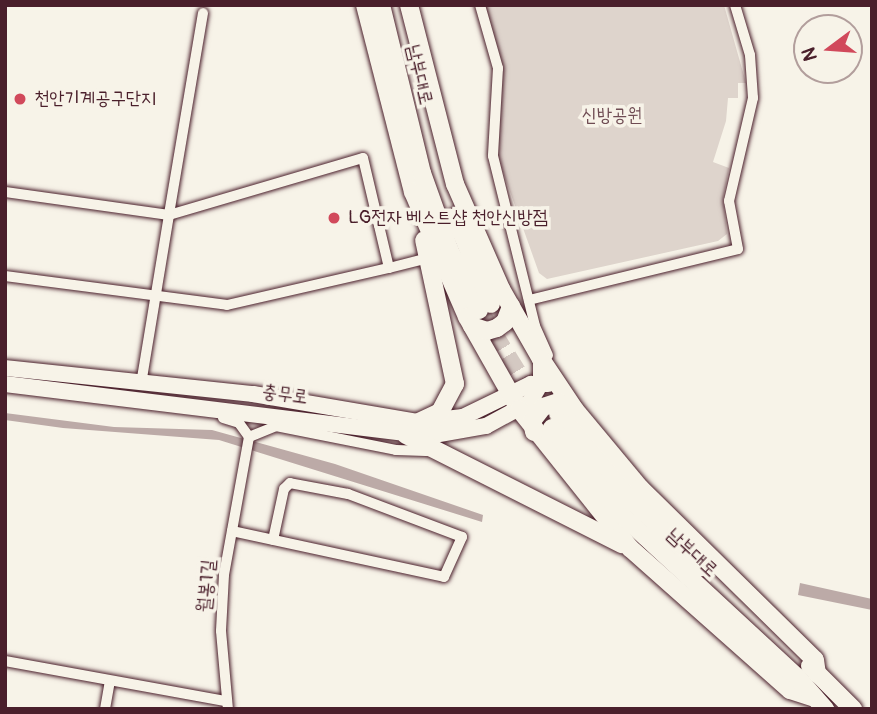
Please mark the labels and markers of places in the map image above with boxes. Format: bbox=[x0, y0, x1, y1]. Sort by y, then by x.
place label: 천안기계공구단지 bbox=[34, 88, 156, 110]
marker: 천안기계공구단지 bbox=[12, 91, 28, 107]
place label: LG전자 베스트샵 천안신방점 bbox=[348, 207, 548, 229]
marker: LG전자 베스트샵 천안신방점 bbox=[326, 210, 342, 226]

